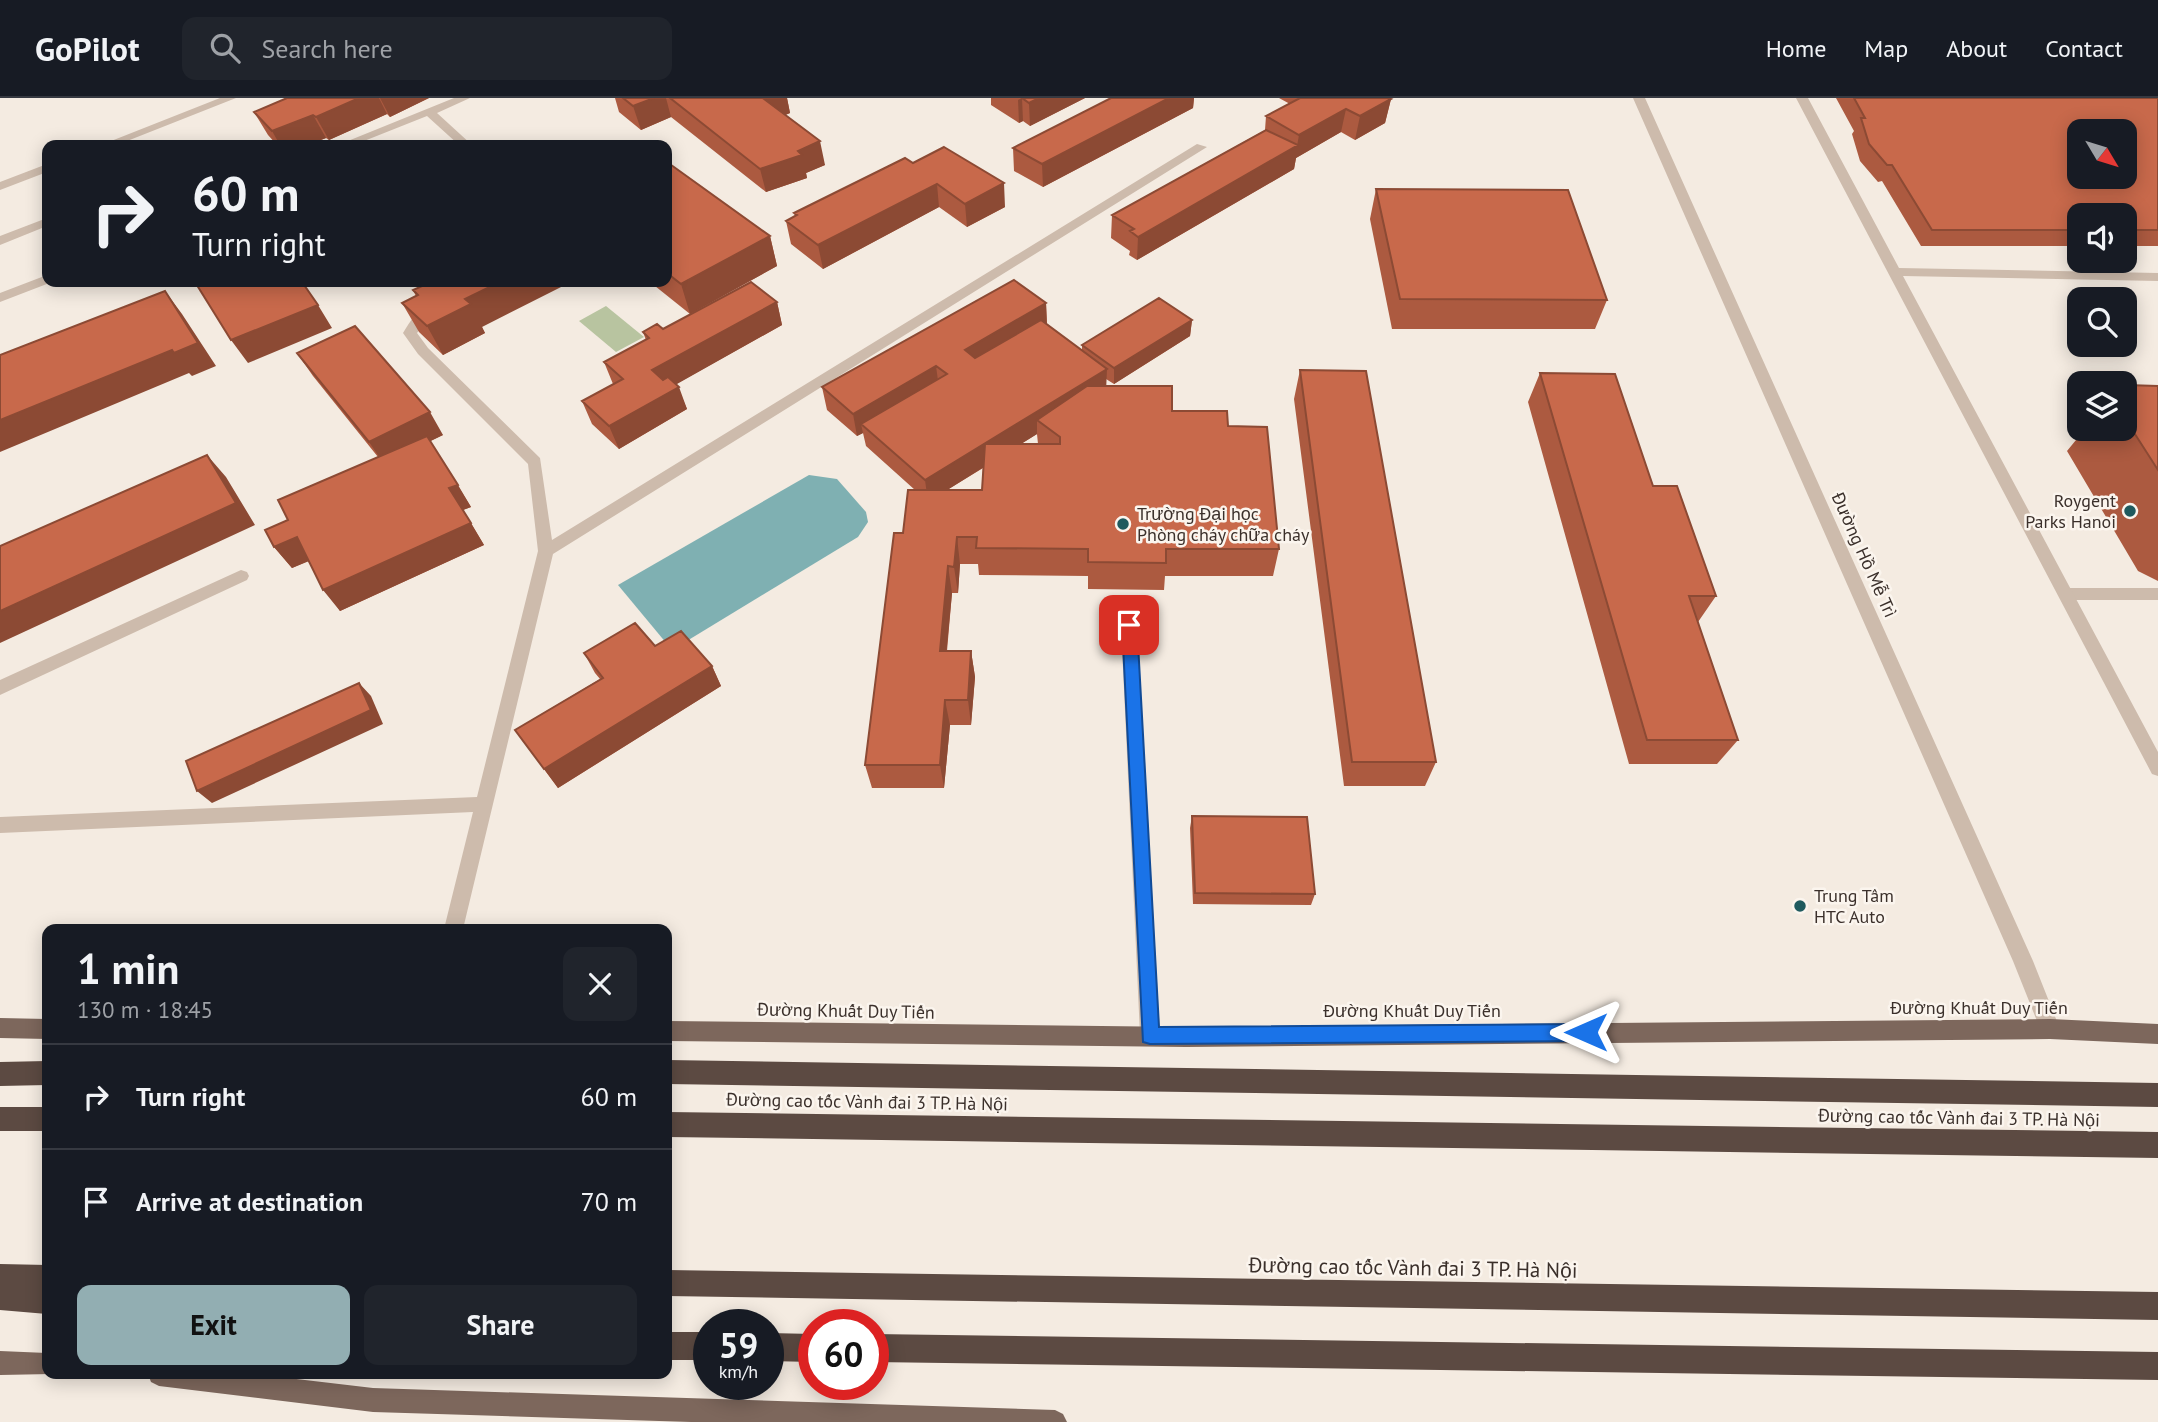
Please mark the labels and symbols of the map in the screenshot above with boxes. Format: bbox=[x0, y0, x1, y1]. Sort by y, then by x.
north arrow bbox=[2067, 119, 2137, 189]
street label: Đường Hồ Mễ Trì bbox=[1826, 488, 1902, 621]
place label: Roygent Parks Hanoi bbox=[2025, 489, 2116, 533]
place label: Trường Đại học Phòng cháy chữa cháy bbox=[1137, 502, 1310, 546]
marker: Roygent Parks Hanoi bbox=[2122, 503, 2138, 519]
marker: Trường Đại học Phòng cháy chữa cháy bbox=[1115, 516, 1131, 532]
pin bbox=[1099, 595, 1159, 655]
place label: Trung Tâm HTC Auto bbox=[1814, 884, 1894, 928]
marker: Trung Tâm HTC Auto bbox=[1792, 898, 1808, 914]
position arrow bbox=[1549, 995, 1623, 1069]
street label: Đường Khuất Duy Tiến bbox=[1889, 996, 2068, 1019]
street label: Đường Khuất Duy Tiến bbox=[756, 997, 935, 1024]
street label: Đường Khuất Duy Tiến bbox=[1322, 999, 1501, 1022]
street label: Đường cao tốc Vành đai 3 TP. Hà Nội bbox=[725, 1088, 1008, 1115]
street label: Đường cao tốc Vành đai 3 TP. Hà Nội bbox=[1817, 1104, 2100, 1131]
street label: Đường cao tốc Vành đai 3 TP. Hà Nội bbox=[1247, 1251, 1578, 1284]
speed limit sign: 60 bbox=[798, 1309, 889, 1400]

